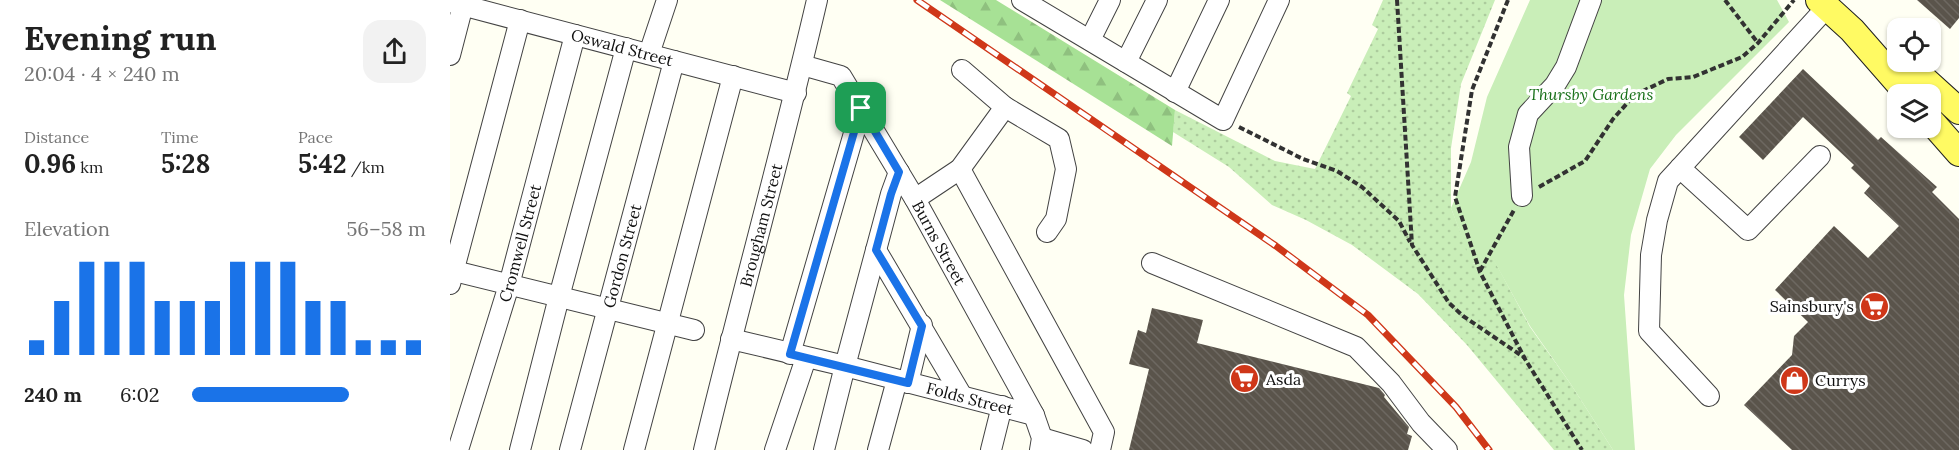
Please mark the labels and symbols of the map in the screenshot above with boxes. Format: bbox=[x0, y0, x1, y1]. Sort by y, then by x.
street label: Oswald Street bbox=[569, 24, 676, 70]
pin bbox=[835, 82, 886, 133]
park label: Thursby Gardens bbox=[1529, 84, 1653, 104]
street label: Brougham Street bbox=[735, 161, 787, 289]
street label: Cromwell Street bbox=[494, 181, 545, 305]
street label: Burns Street bbox=[908, 197, 971, 289]
street label: Gordon Street bbox=[598, 201, 646, 310]
supermarket icon: Sainsbury's bbox=[1859, 290, 1891, 322]
place label: Sainsbury's bbox=[1770, 296, 1854, 316]
supermarket icon: Asda bbox=[1229, 363, 1261, 395]
shop icon: Currys bbox=[1778, 364, 1810, 396]
place label: Asda bbox=[1265, 369, 1301, 389]
place label: Currys bbox=[1815, 370, 1866, 390]
street label: Folds Street bbox=[924, 378, 1016, 419]

